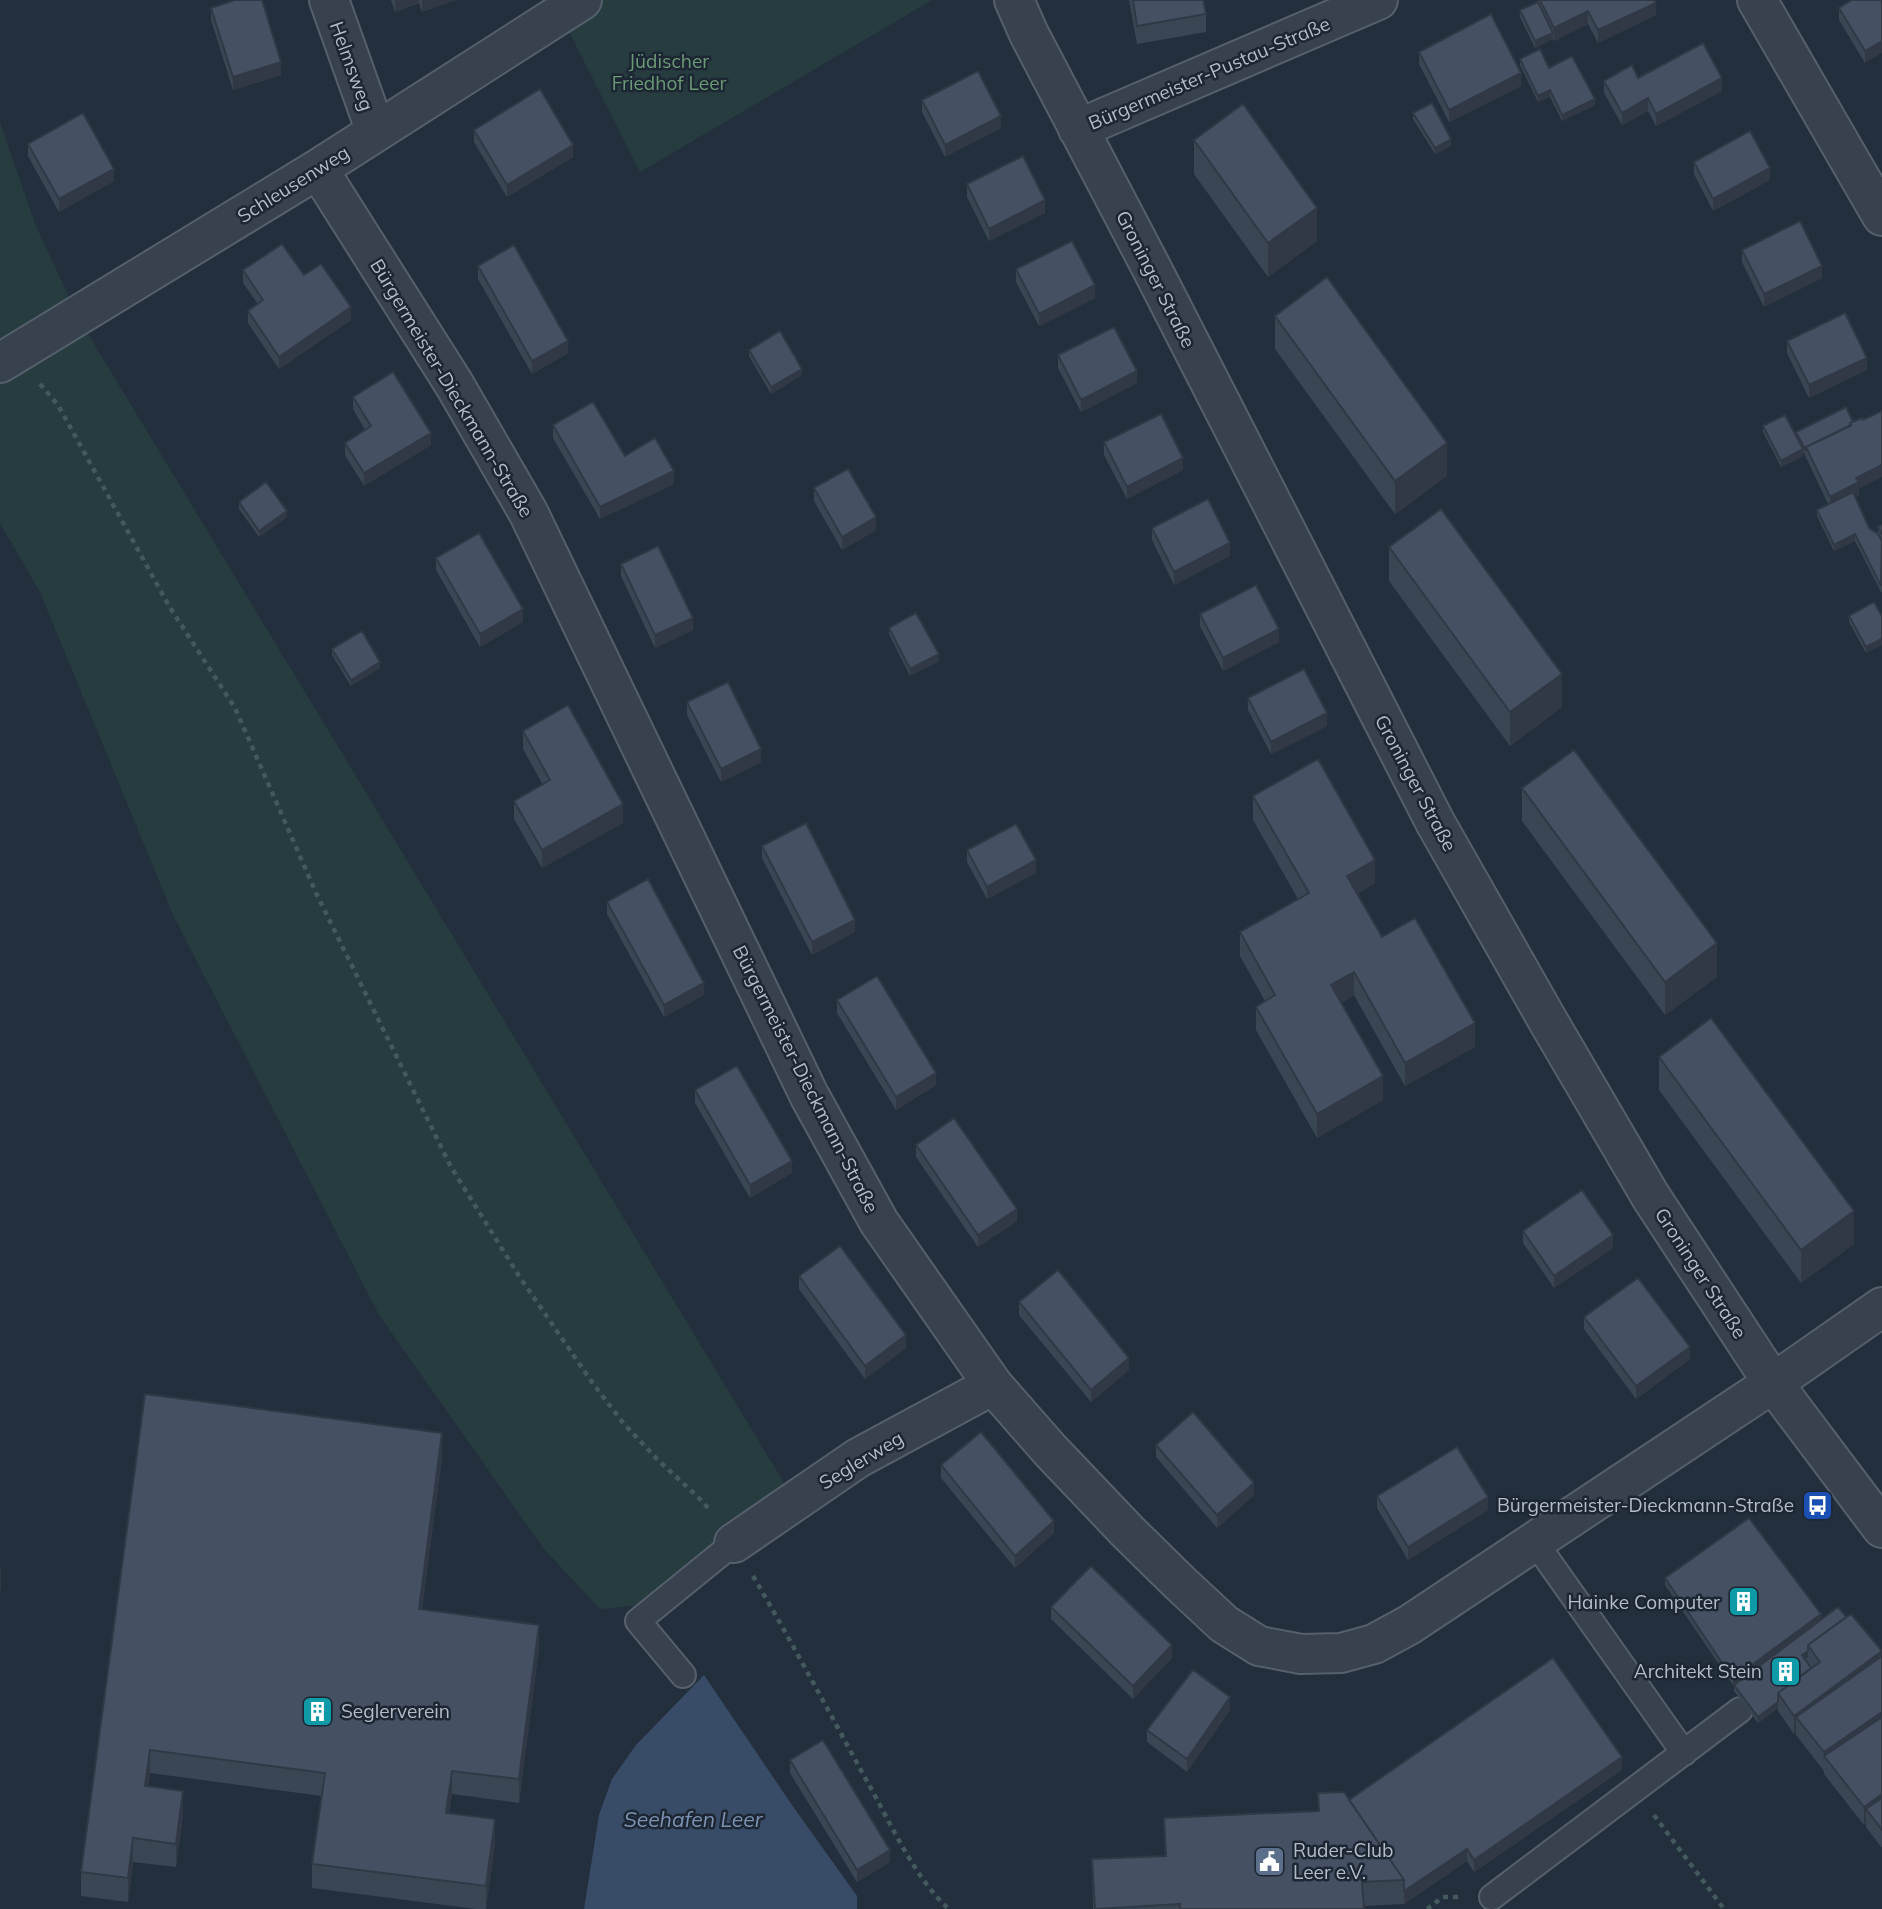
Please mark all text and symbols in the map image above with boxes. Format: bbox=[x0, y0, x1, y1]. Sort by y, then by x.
street label: Bürgermeister-Pustau-Straße bbox=[1085, 11, 1333, 135]
street label: Helmsweg bbox=[325, 18, 379, 114]
park label: Jüdischer Friedhof Leer bbox=[612, 49, 726, 95]
street label: Schleusenweg bbox=[233, 140, 353, 228]
street label: Groninger Straße bbox=[1111, 206, 1201, 352]
street label: Bürgermeister-Dieckmann-Straße bbox=[365, 254, 539, 522]
street label: Groninger Straße bbox=[1370, 711, 1462, 855]
street label: Bürgermeister-Dieckmann-Straße bbox=[728, 941, 884, 1217]
street label: Groninger Straße bbox=[1650, 1203, 1752, 1343]
street label: Seglerweg bbox=[814, 1425, 908, 1495]
bus stop icon: Bürgermeister-Dieckmann-Straße bbox=[1800, 1488, 1834, 1522]
place label: Bürgermeister-Dieckmann-Straße bbox=[1497, 1493, 1794, 1517]
building icon: Hainke Computer bbox=[1726, 1585, 1760, 1619]
place label: Hainke Computer bbox=[1568, 1590, 1720, 1614]
building icon: Architekt Stein bbox=[1768, 1654, 1802, 1688]
place label: Architekt Stein bbox=[1634, 1659, 1762, 1683]
building icon: Seglerverein bbox=[301, 1694, 335, 1728]
place label: Seglerverein bbox=[341, 1699, 450, 1723]
water label: Seehafen Leer bbox=[624, 1806, 764, 1832]
place label: Ruder-Club Leer e.V. bbox=[1293, 1838, 1393, 1884]
public building icon: Ruder-Club Leer e.V. bbox=[1253, 1844, 1287, 1878]

